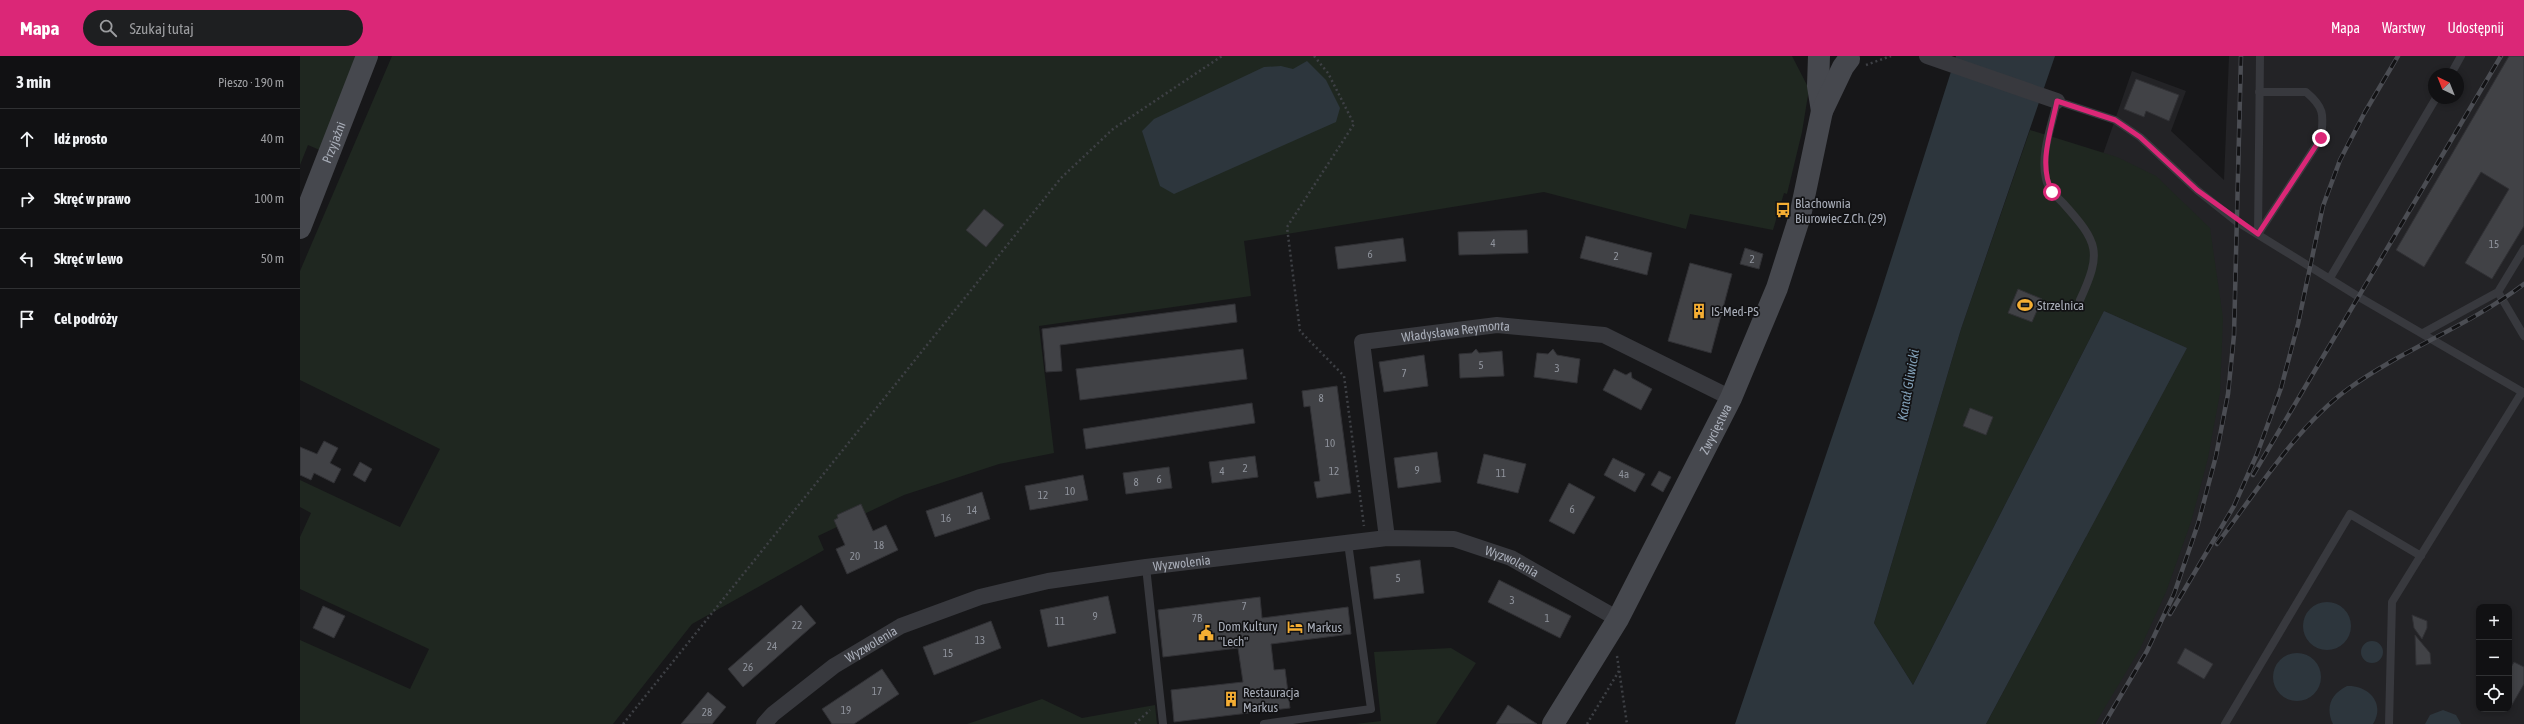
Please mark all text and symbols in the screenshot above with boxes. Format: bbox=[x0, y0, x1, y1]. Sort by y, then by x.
search box bbox=[83, 10, 363, 46]
text: Mapa bbox=[20, 17, 59, 39]
icon: search bbox=[97, 17, 119, 39]
text: Szukaj tutaj bbox=[129, 20, 194, 37]
text: Mapa bbox=[2331, 20, 2360, 36]
text: Warstwy bbox=[2382, 20, 2425, 36]
text: Udostępnij bbox=[2447, 20, 2504, 36]
north arrow bbox=[2428, 68, 2464, 104]
text: 3 min bbox=[16, 72, 51, 92]
text: Pieszo · 190 m bbox=[218, 75, 284, 90]
street label: Przyjaźni bbox=[319, 119, 348, 165]
icon: ahead bbox=[16, 128, 38, 150]
route end bbox=[2312, 129, 2330, 147]
text: Idź prosto bbox=[54, 130, 108, 147]
text: 40 m bbox=[261, 131, 284, 146]
route start bbox=[2043, 183, 2061, 201]
icon: right bbox=[16, 188, 38, 210]
text: Skręć w prawo bbox=[54, 190, 131, 207]
text: 100 m bbox=[255, 191, 284, 206]
place label: Blachownia Biurowiec Z.Ch. (29) bbox=[1795, 196, 1886, 226]
bus stop icon: Blachownia Biurowiec Z.Ch. (29) bbox=[1774, 201, 1792, 219]
house number: 4 bbox=[1490, 237, 1496, 249]
house number: 15 bbox=[2489, 238, 2499, 250]
icon: left bbox=[16, 248, 38, 270]
house number: 6 bbox=[1367, 248, 1373, 260]
text: Skręć w lewo bbox=[54, 250, 123, 267]
house number: 2 bbox=[1613, 250, 1619, 262]
text: 50 m bbox=[261, 251, 284, 266]
house number: 2 bbox=[1749, 253, 1755, 265]
sports icon: Strzelnica bbox=[2016, 296, 2034, 314]
place label: Strzelnica bbox=[2037, 298, 2084, 313]
building icon: IS-Med-PS bbox=[1690, 302, 1708, 320]
place label: IS-Med-PS bbox=[1711, 304, 1759, 319]
icon: arrive bbox=[16, 308, 38, 330]
text: Cel podróży bbox=[54, 310, 118, 327]
street label: Władysława Reymonta bbox=[1401, 317, 1511, 344]
water label: Kanał Gliwicki bbox=[1894, 348, 1922, 422]
house number: 5 bbox=[1478, 359, 1484, 371]
house number: 3 bbox=[1554, 362, 1560, 374]
house number: 7 bbox=[1401, 367, 1407, 379]
house number: 8 bbox=[1318, 392, 1324, 404]
street label: Zwycięstwa bbox=[1696, 401, 1734, 457]
house number: 10 bbox=[1325, 437, 1335, 449]
house number: 2 bbox=[1242, 462, 1248, 474]
house number: 9 bbox=[1414, 464, 1420, 476]
house number: 4 bbox=[1219, 465, 1225, 477]
house number: 12 bbox=[1329, 465, 1339, 477]
house number: 11 bbox=[1496, 467, 1506, 479]
house number: 4a bbox=[1619, 468, 1629, 480]
house number: 6 bbox=[1156, 473, 1162, 485]
house number: 8 bbox=[1133, 476, 1139, 488]
house number: 10 bbox=[1065, 485, 1075, 497]
house number: 12 bbox=[1038, 489, 1048, 501]
house number: 6 bbox=[1569, 503, 1575, 515]
house number: 14 bbox=[967, 504, 977, 516]
house number: 16 bbox=[941, 512, 951, 524]
house number: 18 bbox=[874, 539, 884, 551]
street label: Wyzwolenia bbox=[1483, 542, 1542, 580]
house number: 20 bbox=[850, 550, 860, 562]
street label: Wyzwolenia bbox=[1152, 552, 1211, 574]
house number: 5 bbox=[1395, 572, 1401, 584]
house number: 3 bbox=[1509, 594, 1515, 606]
house number: 7 bbox=[1241, 600, 1247, 612]
map controls bbox=[2476, 604, 2512, 712]
button: + bbox=[2476, 604, 2512, 640]
house number: 9 bbox=[1092, 610, 1098, 622]
house number: 7B bbox=[1192, 612, 1203, 624]
house number: 1 bbox=[1544, 612, 1550, 624]
house number: 11 bbox=[1055, 615, 1065, 627]
hotel icon: Markus bbox=[1286, 618, 1304, 636]
house number: 22 bbox=[792, 619, 802, 631]
place label: Dom Kultury "Lech" bbox=[1218, 619, 1278, 649]
place label: Markus bbox=[1307, 620, 1343, 635]
street label: Wyzwolenia bbox=[842, 623, 900, 665]
public building icon: Dom Kultury "Lech" bbox=[1197, 624, 1215, 642]
house number: 13 bbox=[975, 634, 985, 646]
house number: 24 bbox=[767, 640, 777, 652]
button: − bbox=[2476, 640, 2512, 676]
house number: 15 bbox=[943, 647, 953, 659]
house number: 26 bbox=[743, 661, 753, 673]
button: locate bbox=[2476, 676, 2512, 712]
house number: 17 bbox=[872, 685, 882, 697]
place label: Restauracja Markus bbox=[1243, 685, 1300, 715]
building icon: Restauracja Markus bbox=[1222, 690, 1240, 708]
house number: 19 bbox=[841, 704, 851, 716]
house number: 28 bbox=[702, 706, 712, 718]

